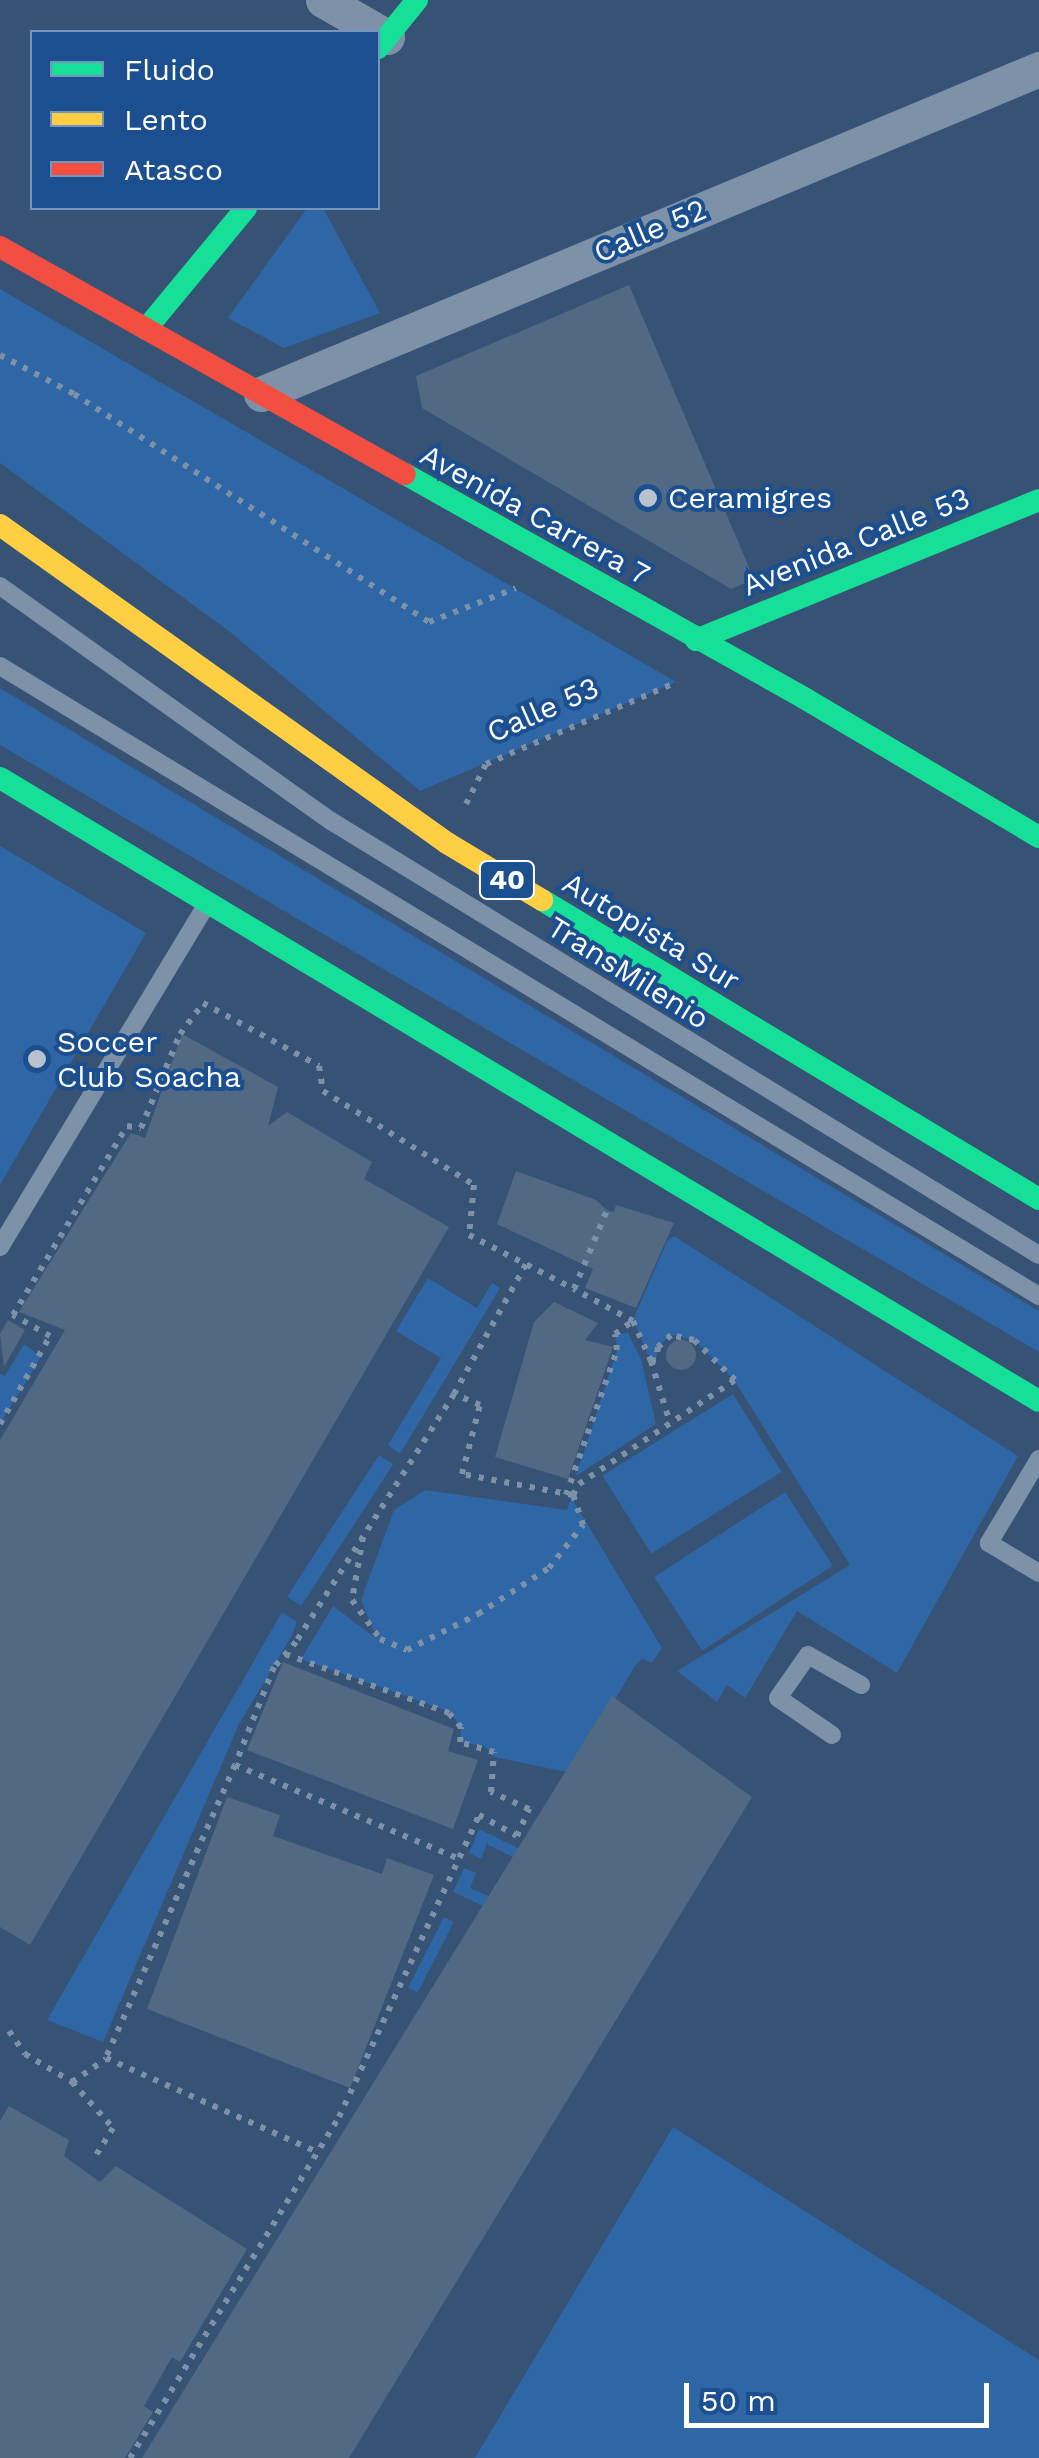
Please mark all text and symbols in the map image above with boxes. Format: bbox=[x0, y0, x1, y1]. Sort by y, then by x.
legend bbox=[30, 30, 380, 210]
text: Fluido bbox=[124, 52, 215, 87]
text: Lento bbox=[124, 102, 208, 137]
text: Atasco bbox=[124, 152, 223, 187]
street label: Calle 52 bbox=[588, 191, 712, 271]
street label: Avenida Carrera 7 bbox=[413, 436, 657, 594]
place label: Ceramigres bbox=[668, 480, 832, 516]
street label: Avenida Calle 53 bbox=[737, 480, 975, 604]
marker: Ceramigres bbox=[637, 487, 659, 509]
street label: Calle 53 bbox=[482, 669, 604, 751]
road number: 40 bbox=[477, 857, 537, 903]
street label: Autopista Sur bbox=[556, 865, 746, 999]
street label: TransMilenio bbox=[541, 909, 715, 1037]
place label: Soccer Club Soacha bbox=[57, 1024, 241, 1094]
marker: Soccer Club Soacha bbox=[26, 1048, 48, 1070]
scale bar bbox=[689, 2363, 994, 2425]
text: 50 m bbox=[701, 2383, 776, 2418]

